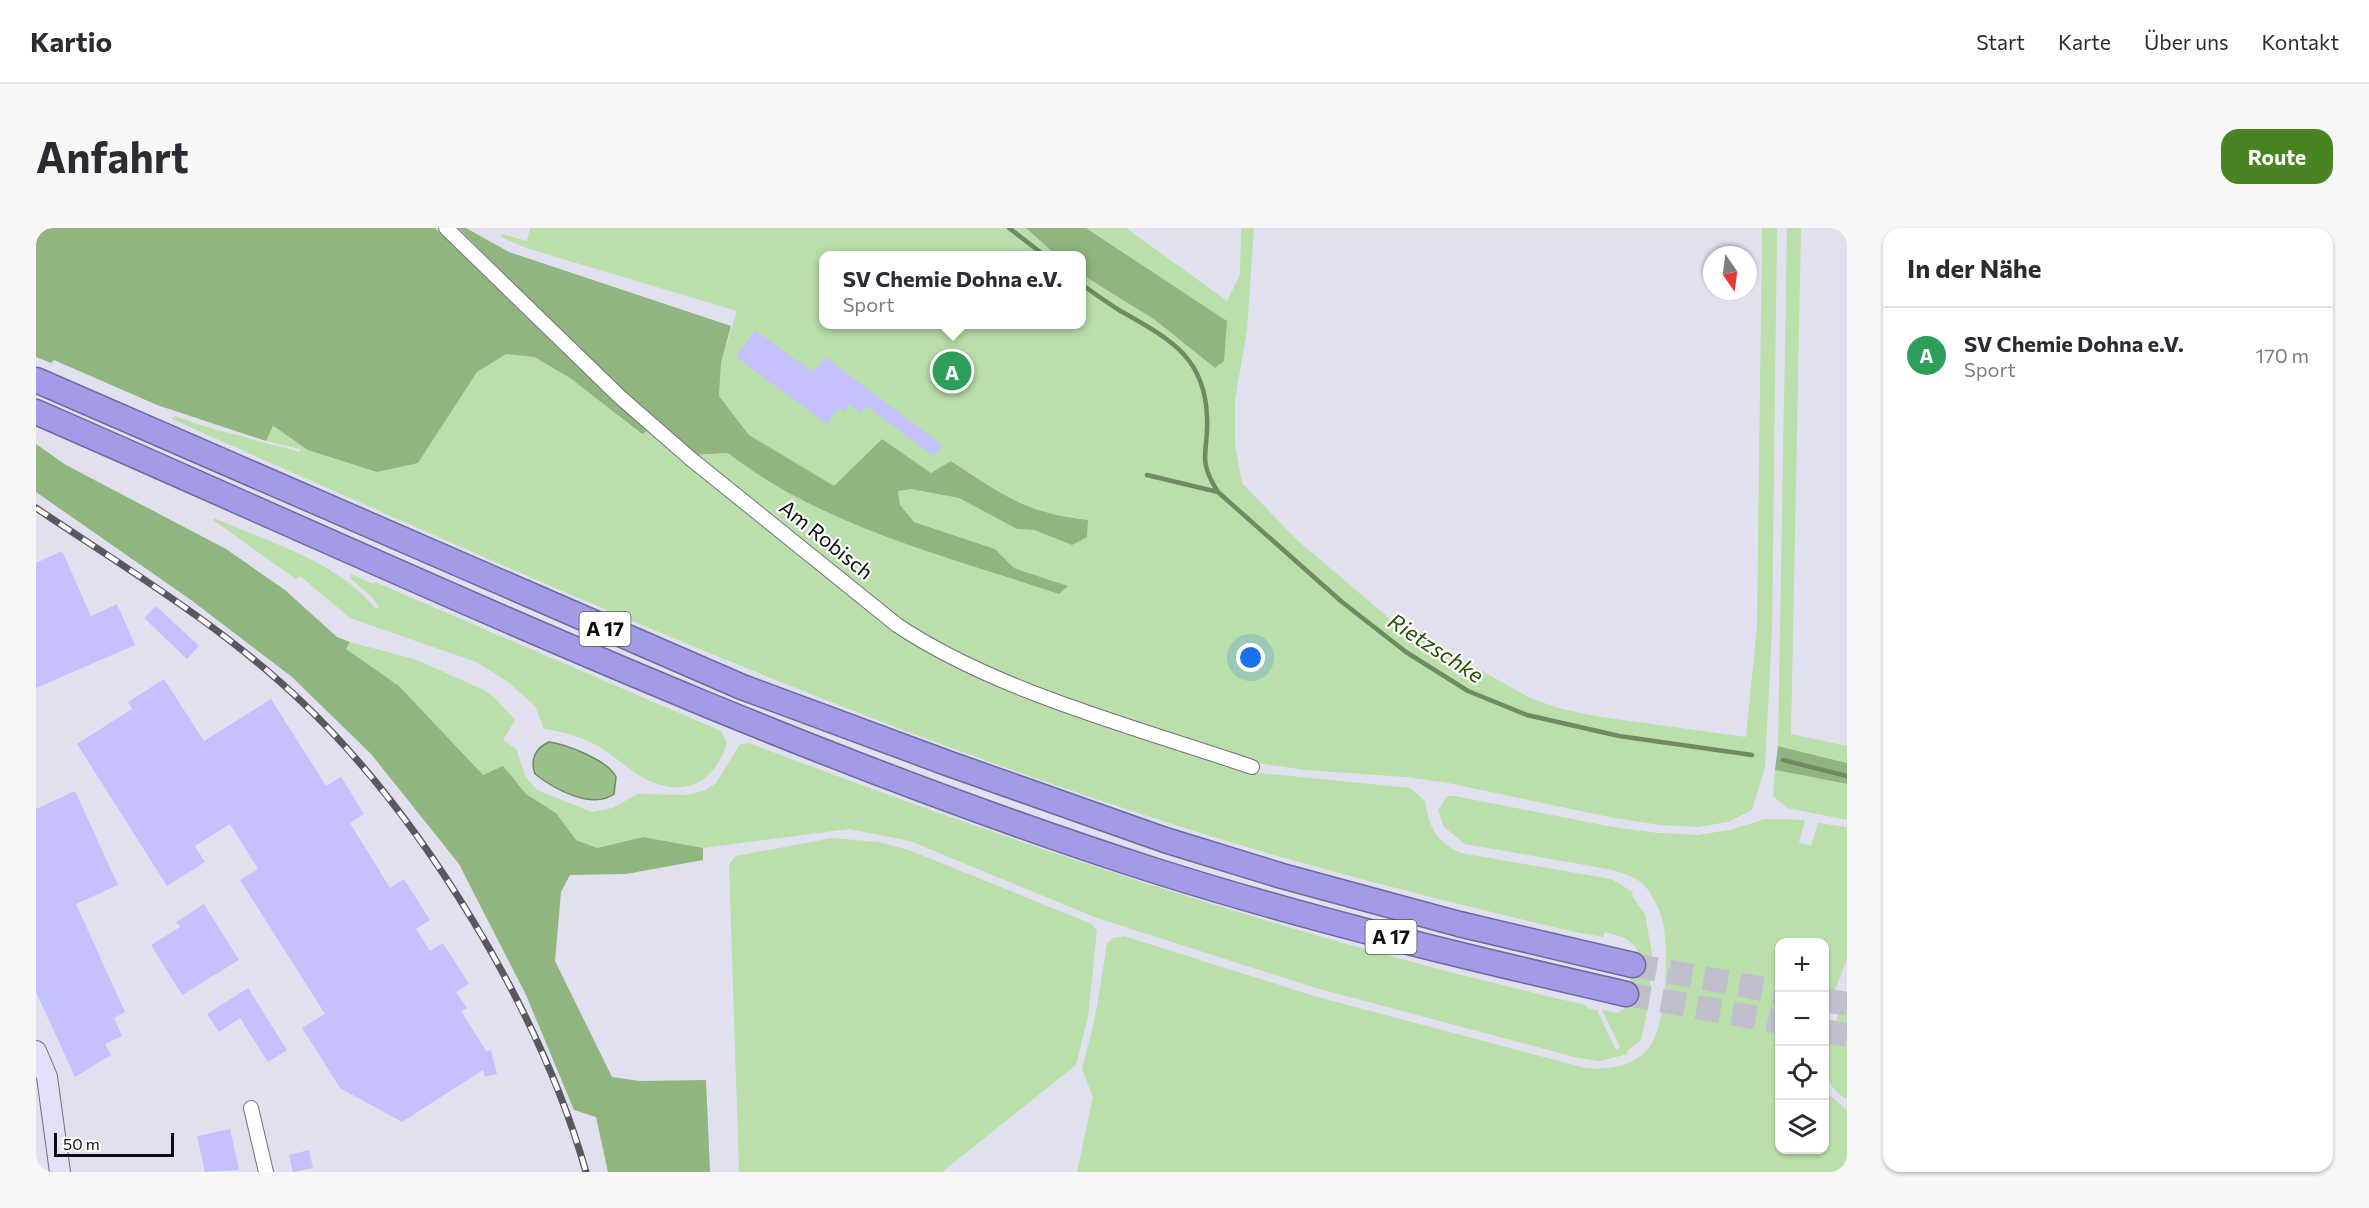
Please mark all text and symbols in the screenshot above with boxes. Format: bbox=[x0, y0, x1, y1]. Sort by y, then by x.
text: Kartio bbox=[30, 24, 112, 58]
text: Start bbox=[1976, 29, 2025, 54]
text: Karte bbox=[2058, 29, 2111, 54]
text: Über uns bbox=[2144, 29, 2228, 54]
text: Kontakt bbox=[2261, 29, 2339, 54]
button: Route bbox=[2221, 129, 2333, 184]
text: Anfahrt bbox=[36, 130, 189, 182]
north arrow bbox=[1703, 246, 1757, 300]
popup bbox=[819, 251, 1086, 329]
text: In der Nähe bbox=[1907, 252, 2042, 283]
text: SV Chemie Dohna e.V. bbox=[843, 265, 1062, 292]
text: Sport bbox=[843, 292, 894, 316]
text: SV Chemie Dohna e.V. bbox=[1964, 330, 2184, 357]
text: A bbox=[1919, 343, 1934, 367]
text: 170 m bbox=[2256, 343, 2309, 367]
pin: A bbox=[932, 348, 972, 394]
text: Sport bbox=[1964, 357, 2016, 381]
street label: Am Robisch bbox=[775, 494, 879, 584]
water label: Rietzschke bbox=[1383, 607, 1489, 689]
road number: A 17 bbox=[580, 612, 630, 646]
your location bbox=[1236, 643, 1265, 672]
road number: A 17 bbox=[1366, 920, 1416, 954]
map controls bbox=[1775, 938, 1829, 1154]
button: + bbox=[1775, 938, 1829, 992]
button: − bbox=[1775, 992, 1829, 1046]
button: locate bbox=[1775, 1046, 1829, 1100]
button: layers bbox=[1775, 1100, 1829, 1154]
scale bar bbox=[54, 1130, 174, 1158]
text: 50 m bbox=[63, 1134, 100, 1153]

